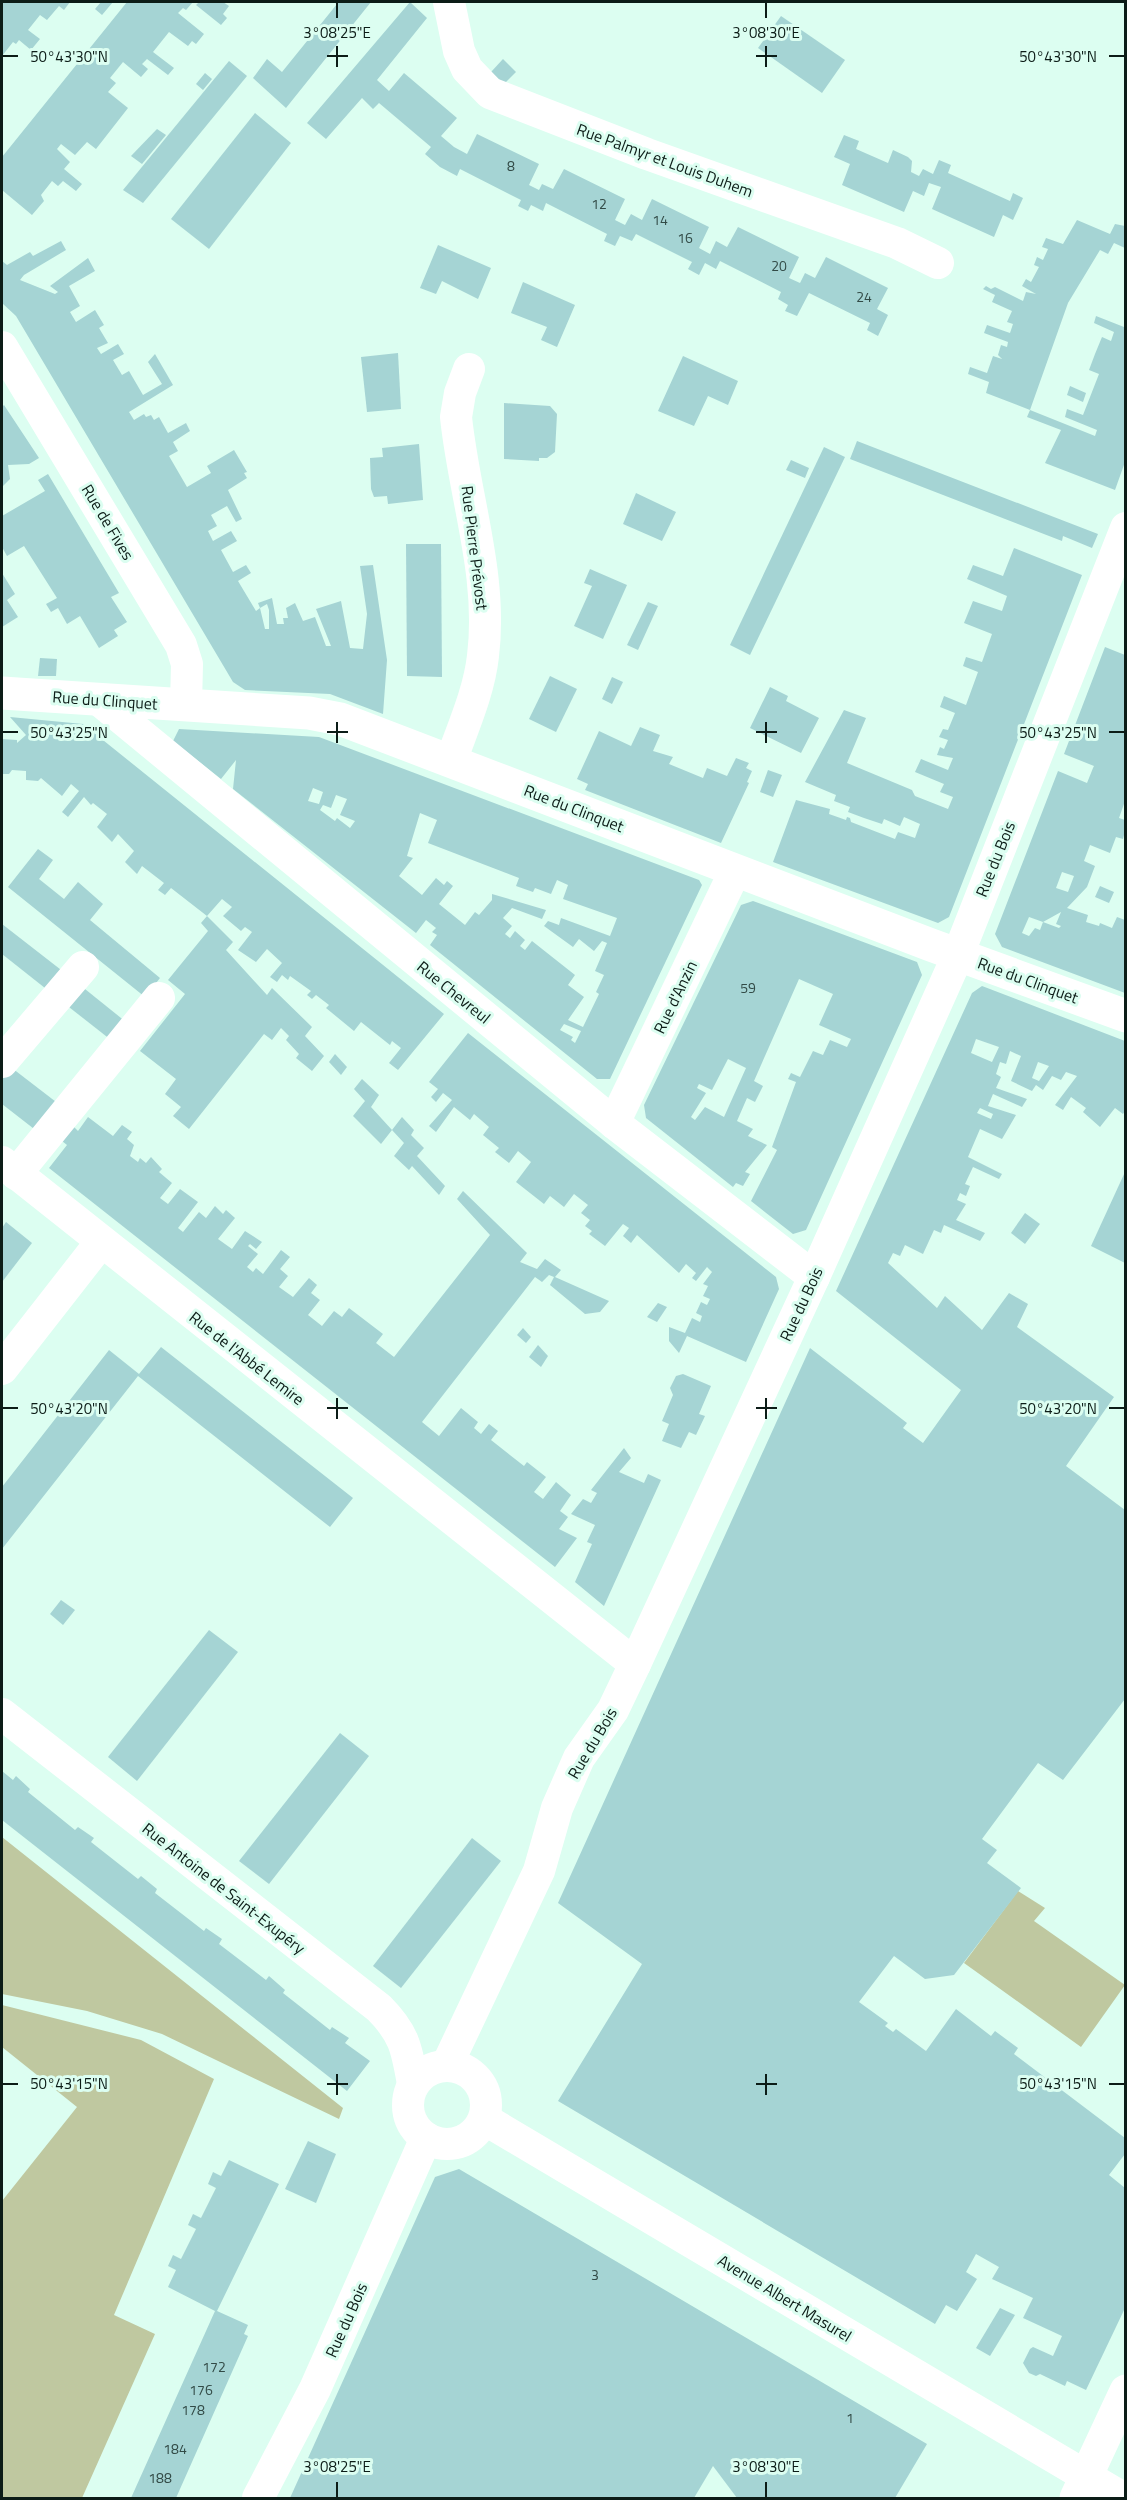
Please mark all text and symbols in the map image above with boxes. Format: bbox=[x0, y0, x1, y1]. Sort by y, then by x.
text: 3°08'25"E bbox=[303, 21, 371, 44]
text: 3°08'30"E bbox=[732, 21, 800, 44]
text: 50°43'30"N bbox=[30, 45, 108, 68]
text: 50°43'30"N bbox=[1019, 45, 1097, 68]
street label: Rue Palmyr et Louis Duhem bbox=[573, 117, 757, 203]
house number: 8 bbox=[507, 155, 515, 176]
house number: 12 bbox=[591, 193, 607, 214]
house number: 14 bbox=[652, 209, 668, 230]
house number: 16 bbox=[677, 227, 693, 248]
house number: 20 bbox=[771, 255, 787, 276]
house number: 24 bbox=[856, 286, 872, 307]
street label: Rue de Fives bbox=[76, 479, 140, 565]
street label: Rue Pierre Prévost bbox=[455, 484, 495, 612]
street label: Rue du Clinquet bbox=[52, 684, 159, 716]
text: 50°43'25"N bbox=[30, 721, 108, 744]
text: 50°43'25"N bbox=[1019, 721, 1097, 744]
street label: Rue du Clinquet bbox=[520, 778, 628, 838]
street label: Rue du Bois bbox=[969, 818, 1021, 900]
street label: Rue du Clinquet bbox=[974, 951, 1082, 1009]
street label: Rue Chevreul bbox=[412, 955, 496, 1029]
street label: Rue d'Anzin bbox=[647, 956, 703, 1038]
house number: 59 bbox=[740, 977, 756, 998]
street label: Rue du Bois bbox=[773, 1263, 829, 1345]
street label: Rue de l'Abbé Lemire bbox=[184, 1305, 310, 1411]
text: 50°43'20"N bbox=[30, 1397, 108, 1420]
text: 50°43'20"N bbox=[1019, 1397, 1097, 1420]
street label: Rue du Bois bbox=[561, 1703, 623, 1783]
street label: Rue Antoine de Saint-Exupéry bbox=[137, 1817, 311, 1960]
text: 50°43'15"N bbox=[30, 2072, 108, 2095]
text: 50°43'15"N bbox=[1019, 2072, 1097, 2095]
street label: Avenue Albert Masurel bbox=[713, 2248, 857, 2348]
house number: 3 bbox=[591, 2264, 599, 2285]
street label: Rue du Bois bbox=[319, 2279, 373, 2361]
house number: 172 bbox=[202, 2356, 226, 2377]
house number: 176 bbox=[189, 2379, 213, 2400]
house number: 178 bbox=[181, 2399, 205, 2420]
house number: 1 bbox=[846, 2407, 854, 2428]
house number: 184 bbox=[163, 2438, 187, 2459]
text: 3°08'25"E bbox=[303, 2455, 371, 2478]
text: 3°08'30"E bbox=[732, 2455, 800, 2478]
house number: 188 bbox=[148, 2467, 172, 2488]

